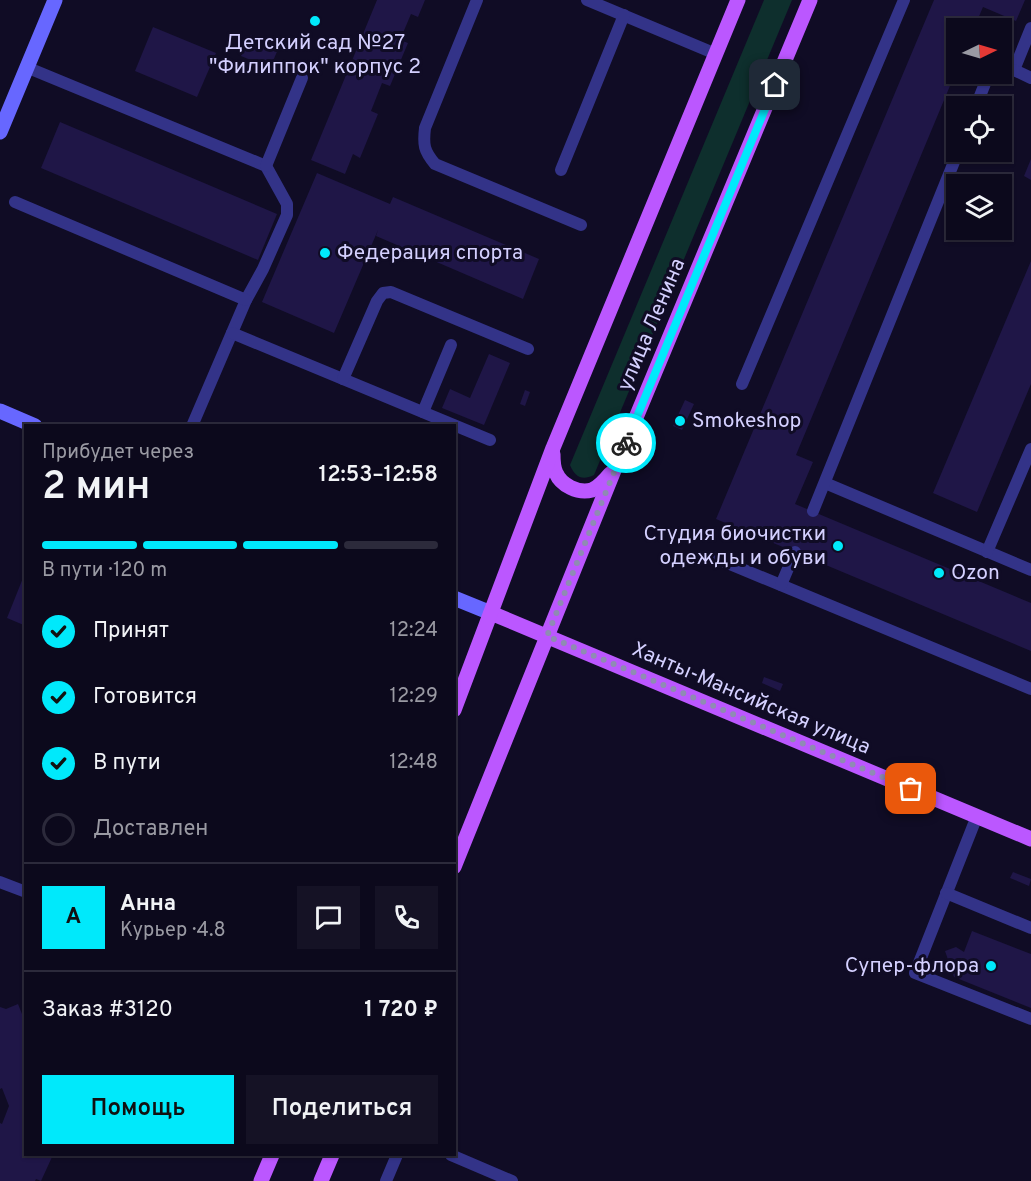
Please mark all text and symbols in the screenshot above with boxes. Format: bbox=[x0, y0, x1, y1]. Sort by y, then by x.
marker: Детский сад №27 "Филиппок" корпус 2 bbox=[308, 14, 322, 28]
north arrow bbox=[946, 18, 1012, 84]
map controls bbox=[946, 18, 1012, 240]
place label: Детский сад №27 "Филиппок" корпус 2 bbox=[209, 30, 421, 81]
pin bbox=[749, 59, 800, 110]
icon: home bbox=[758, 68, 791, 101]
button: locate bbox=[946, 96, 1012, 162]
button: layers bbox=[946, 174, 1012, 240]
place label: Федерация спорта bbox=[337, 240, 523, 267]
marker: Федерация спорта bbox=[318, 246, 332, 260]
street label: улица Ленина bbox=[612, 255, 692, 395]
place label: Smokeshop bbox=[692, 408, 801, 435]
courier bbox=[596, 413, 656, 473]
marker: Smokeshop bbox=[673, 414, 687, 428]
icon: bike bbox=[610, 427, 643, 460]
text: Прибудет через bbox=[42, 440, 194, 466]
text: 12:53–12:58 bbox=[319, 462, 438, 489]
text: 2 мин bbox=[42, 464, 150, 513]
place label: Студия биочистки одежды и обуви bbox=[643, 521, 826, 572]
marker: Студия биочистки одежды и обуви bbox=[831, 539, 845, 553]
text: В пути · 120 m bbox=[42, 558, 167, 584]
place label: Ozon bbox=[951, 560, 1000, 587]
marker: Ozon bbox=[932, 566, 946, 580]
icon: check bbox=[42, 615, 75, 648]
text: Принят bbox=[93, 618, 169, 645]
text: 12:24 bbox=[389, 618, 438, 644]
street label: Ханты-Мансийская улица bbox=[628, 636, 874, 762]
icon: check bbox=[42, 681, 75, 714]
text: Готовится bbox=[93, 684, 197, 711]
text: 12:29 bbox=[390, 684, 438, 710]
icon: check bbox=[42, 747, 75, 780]
text: В пути bbox=[93, 750, 161, 777]
text: 12:48 bbox=[389, 750, 438, 776]
pin bbox=[885, 763, 936, 814]
icon: bag bbox=[894, 772, 927, 805]
text: Доставлен bbox=[93, 816, 208, 843]
button: chat bbox=[297, 886, 360, 949]
button: phone bbox=[375, 886, 438, 949]
text: Анна bbox=[120, 891, 176, 918]
text: А bbox=[66, 904, 81, 931]
text: Курьер · 4.8 bbox=[120, 918, 226, 944]
place label: Супер-флора bbox=[845, 953, 979, 980]
marker: Супер-флора bbox=[984, 959, 998, 973]
text: Заказ #3120 bbox=[42, 997, 173, 1024]
text: 1 720 ₽ bbox=[364, 997, 438, 1024]
button: Помощь bbox=[42, 1075, 234, 1144]
button: Поделиться bbox=[246, 1075, 438, 1144]

